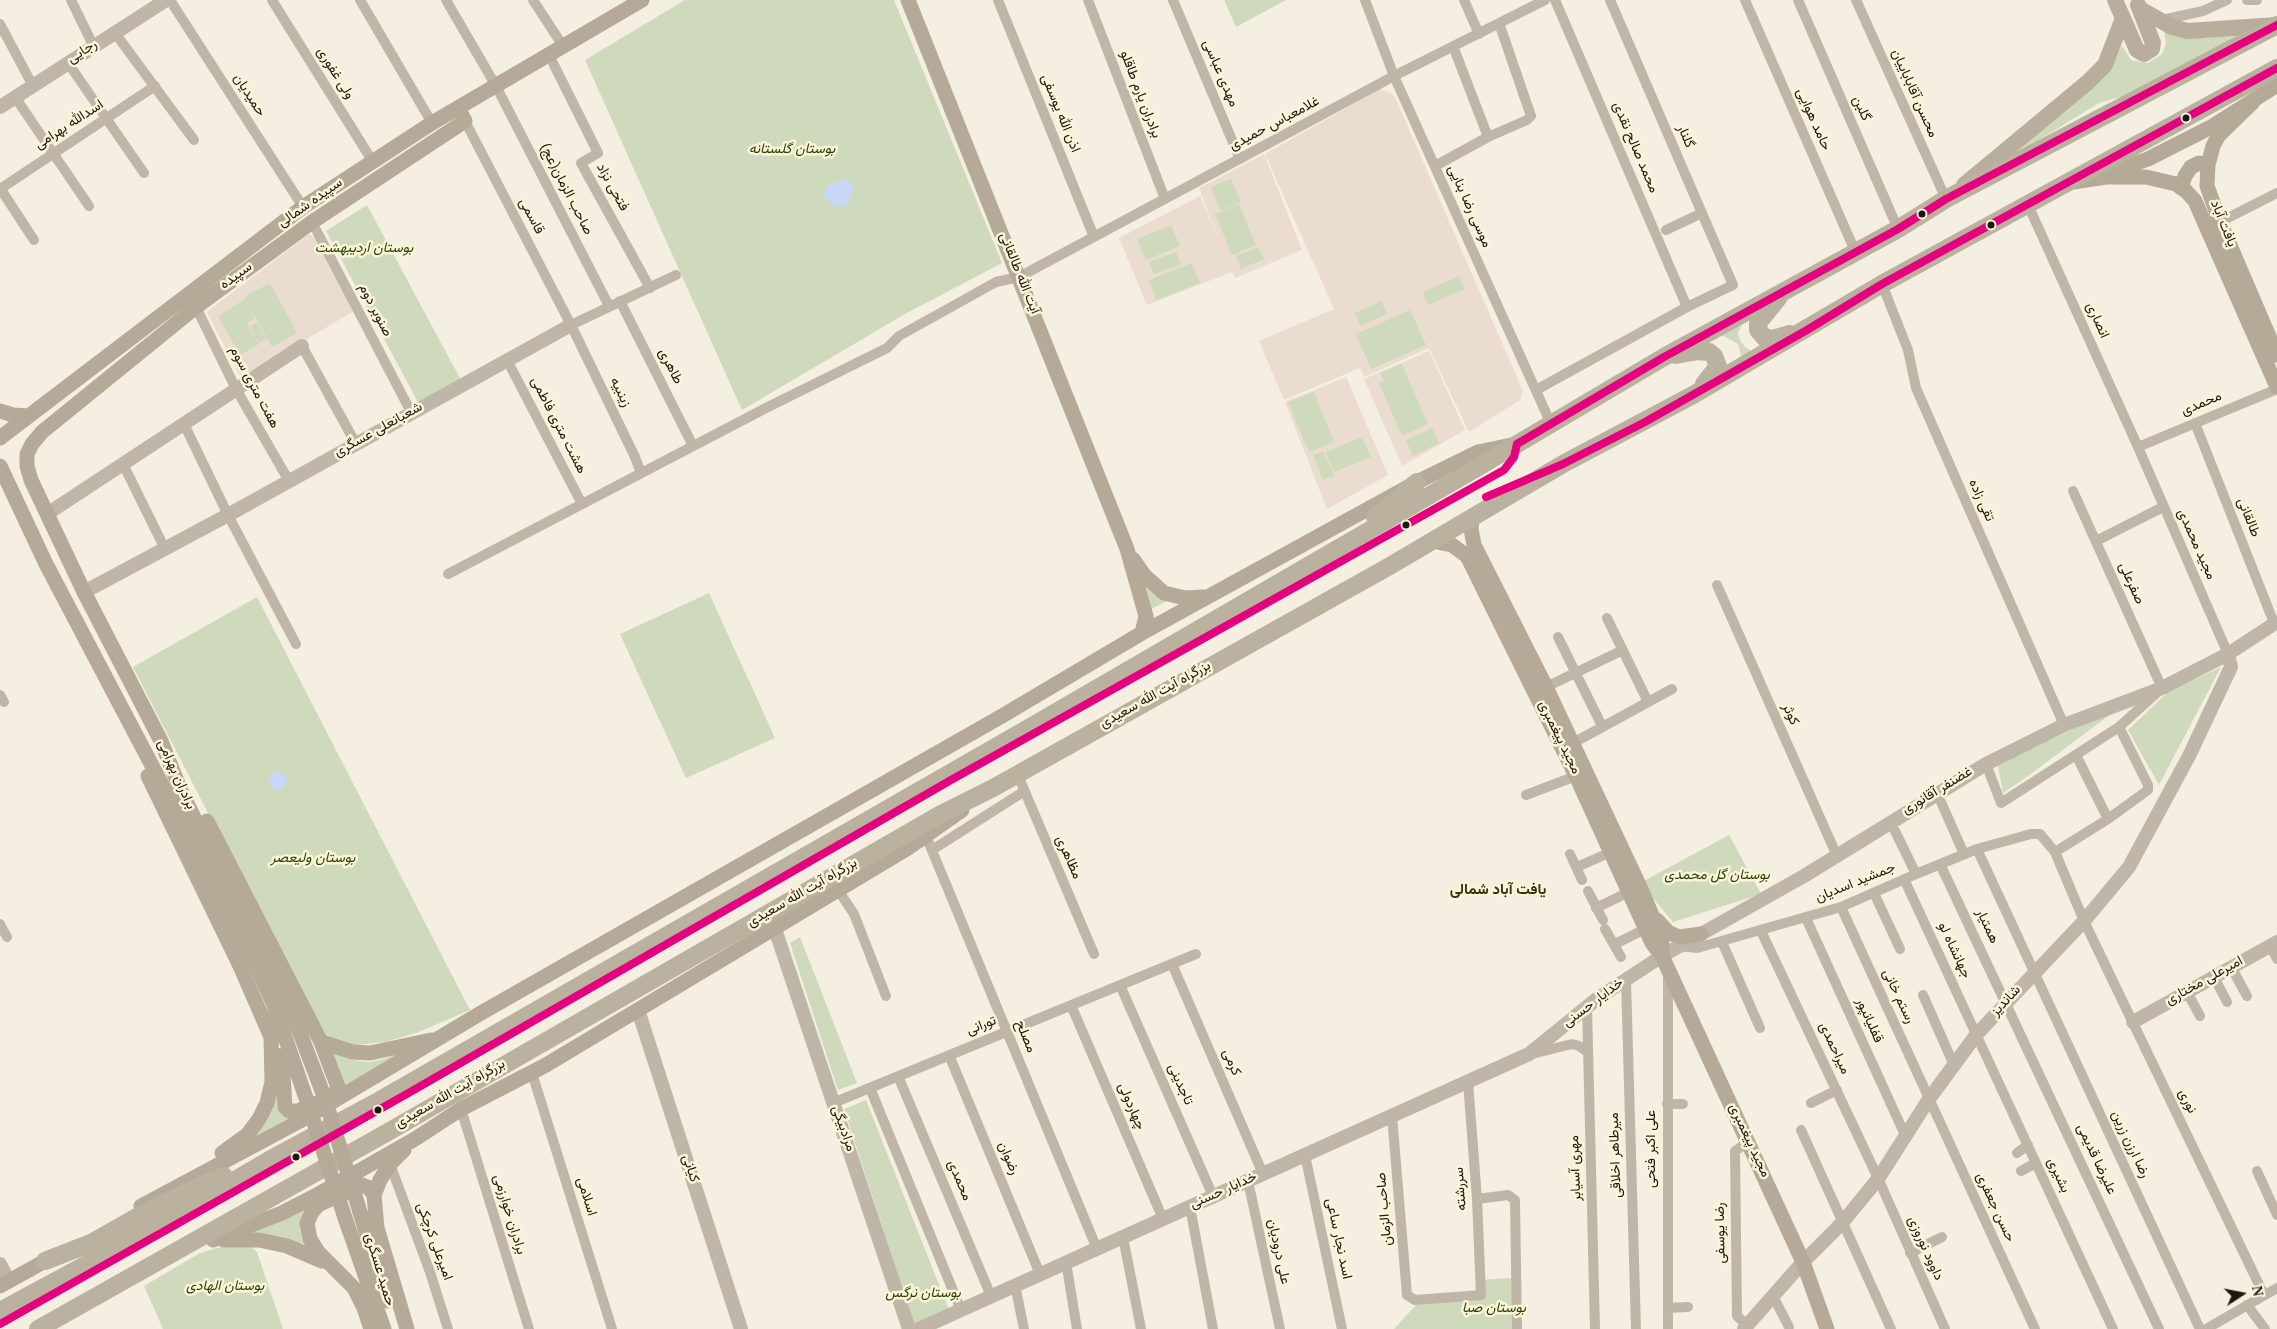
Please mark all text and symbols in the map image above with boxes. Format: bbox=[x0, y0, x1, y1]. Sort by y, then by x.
street label: رجایی bbox=[65, 37, 101, 69]
street label: مهدی عباسی bbox=[1197, 38, 1241, 110]
street label: ولی غفوری bbox=[311, 45, 357, 103]
street label: محسن آقاباباییان bbox=[1886, 47, 1940, 141]
street label: برادران یارم طاقلو bbox=[1115, 49, 1163, 141]
street label: حمیدیان bbox=[228, 72, 268, 120]
street label: اذن الله یوسفی bbox=[1036, 72, 1082, 156]
street label: حامد هوایی bbox=[1791, 86, 1833, 154]
street label: غلامعباس حمیدی bbox=[1227, 94, 1323, 156]
street label: گلبن bbox=[1847, 94, 1873, 124]
street label: اسدالله بهرامی bbox=[32, 98, 108, 154]
street label: محمد صالح نقدی bbox=[1607, 100, 1661, 196]
unlabelled marker bbox=[2181, 113, 2191, 123]
street label: گلنار bbox=[1672, 123, 1696, 151]
street label: صاحب الزمان(عج) bbox=[535, 142, 595, 238]
park label: بوستان گلستانه bbox=[749, 143, 835, 159]
street label: فتحی نزاد bbox=[591, 161, 631, 215]
street label: موسی رضا بنایی bbox=[1442, 163, 1494, 251]
street label: سپیده شمالی bbox=[275, 176, 347, 232]
street label: قاسمی bbox=[514, 196, 546, 238]
street label: یافت آباد bbox=[2205, 198, 2239, 250]
unlabelled marker bbox=[1917, 209, 1927, 219]
unlabelled marker bbox=[1986, 220, 1996, 230]
street label: آیت الله طالقانی bbox=[994, 231, 1042, 317]
park label: بوستان اردیبهشت bbox=[315, 242, 413, 258]
street label: سپیده bbox=[218, 260, 256, 294]
street label: صنوبر دوم bbox=[354, 282, 394, 340]
street label: انصاری bbox=[2081, 300, 2111, 342]
street label: هفت متری سوم bbox=[224, 344, 282, 432]
street label: طاهری bbox=[653, 346, 685, 388]
street label: هشت متری فاطمی bbox=[525, 375, 589, 477]
street label: زینبیه bbox=[605, 375, 633, 411]
street label: محمدی bbox=[2179, 389, 2225, 421]
street label: شعبانعلی عسگری bbox=[332, 400, 426, 462]
street label: تقی زاده bbox=[1963, 477, 1997, 525]
street label: طالقانی bbox=[2232, 496, 2262, 540]
street label: مجید محمدی bbox=[2172, 507, 2218, 583]
unlabelled marker bbox=[1401, 520, 1411, 530]
street label: صفرعلی bbox=[2113, 561, 2147, 607]
street label: بزرگراه آیت الله سعیدی bbox=[1098, 659, 1214, 733]
street label: مجید پیغمبری bbox=[1533, 699, 1583, 777]
street label: کوثر bbox=[1777, 701, 1801, 729]
street label: برادران بهرامی bbox=[152, 738, 198, 812]
street label: غضنفر آقانوری bbox=[1900, 764, 1976, 820]
street label: مظاهری bbox=[1050, 834, 1084, 882]
park label: بوستان ولیعصر bbox=[271, 852, 355, 868]
street label: بزرگراه آیت الله سعیدی bbox=[745, 856, 861, 932]
street label: جمشید اسدیان bbox=[1814, 860, 1898, 908]
park label: بوستان گل محمدی bbox=[1664, 869, 1770, 885]
district label: یافت آباد شمالی bbox=[1450, 883, 1546, 901]
street label: همتیار bbox=[1971, 907, 2001, 947]
street label: جهانشاه لو bbox=[1933, 920, 1973, 982]
street label: امیرعلی مختاری bbox=[2163, 954, 2247, 1010]
street label: رستم خانی bbox=[1877, 967, 1917, 1027]
street label: خدایار حسنی bbox=[1560, 976, 1628, 1032]
street label: شاندیز bbox=[1988, 983, 2026, 1021]
street label: قفلیانپور bbox=[1851, 996, 1885, 1046]
street label: تورانی bbox=[965, 1013, 999, 1041]
street label: مصلح bbox=[1010, 1018, 1038, 1056]
street label: میراحمدی bbox=[1814, 1020, 1852, 1078]
street label: کرمی bbox=[1217, 1047, 1243, 1079]
street label: بزرگراه آیت الله سعیدی bbox=[393, 1057, 509, 1133]
street label: تاجدینی bbox=[1163, 1062, 1195, 1108]
street label: چهاردولی bbox=[1113, 1081, 1147, 1133]
street label: نوری bbox=[2173, 1087, 2199, 1117]
street label: مجید پیغمبری bbox=[1724, 1101, 1772, 1181]
street label: مرادبیگی bbox=[826, 1104, 858, 1154]
unlabelled marker bbox=[373, 1105, 383, 1115]
street label: رضا ارزن زرین bbox=[2106, 1109, 2152, 1181]
street label: علی اکبر فتحی bbox=[1645, 1110, 1661, 1188]
street label: میرطاهر اخلاقی bbox=[1607, 1112, 1627, 1198]
street label: علیرضا قدیمی bbox=[2071, 1122, 2119, 1198]
street label: مهری آسیابر bbox=[1567, 1135, 1587, 1201]
street label: رضوان bbox=[993, 1140, 1021, 1178]
unlabelled marker bbox=[291, 1152, 301, 1162]
street label: کیانی bbox=[677, 1153, 701, 1185]
street label: بشیری bbox=[2042, 1156, 2072, 1196]
street label: محمدی bbox=[942, 1158, 974, 1204]
street label: سررشته bbox=[1452, 1167, 1472, 1211]
street label: خدایار حسنی bbox=[1188, 1170, 1260, 1214]
street label: حسن جعفری bbox=[1971, 1171, 2017, 1245]
street label: صاحب الزمان bbox=[1374, 1172, 1398, 1246]
street label: برادران خوارزمی bbox=[488, 1173, 528, 1257]
street label: اسلامی bbox=[571, 1176, 599, 1218]
street label: اسد نجار ساعی bbox=[1320, 1197, 1354, 1281]
street label: امیرعلی کرچکی bbox=[411, 1201, 455, 1283]
street label: رضا یوسفی bbox=[1713, 1202, 1731, 1264]
street label: داوود نوروزی bbox=[1902, 1214, 1946, 1284]
street label: علی درودیان bbox=[1262, 1218, 1292, 1286]
street label: حمید عسگری bbox=[359, 1232, 397, 1308]
north arrow bbox=[2217, 1269, 2267, 1319]
park label: بوستان الهادی bbox=[186, 1280, 264, 1296]
text: N bbox=[2249, 1285, 2266, 1297]
park label: بوستان نرگس bbox=[885, 1287, 961, 1303]
park label: بوستان صبا bbox=[1462, 1302, 1526, 1318]

